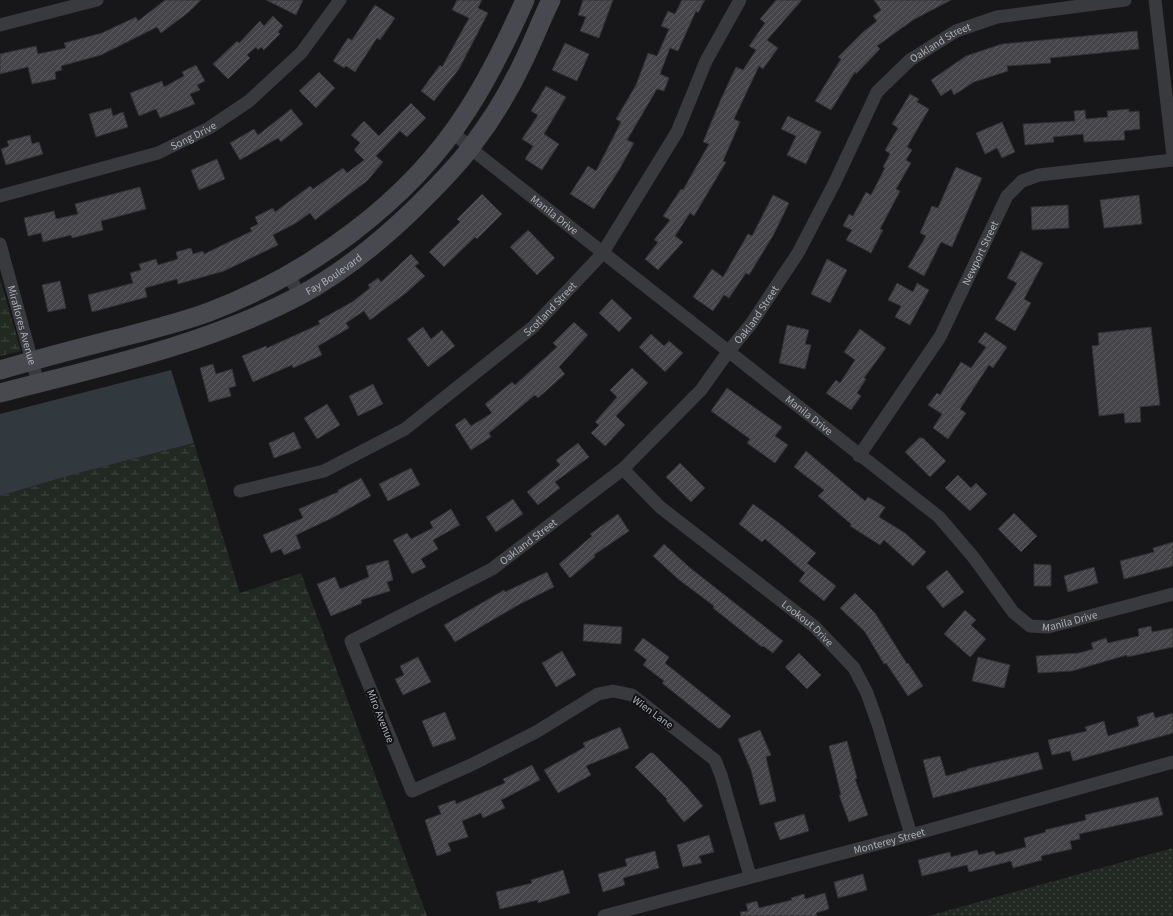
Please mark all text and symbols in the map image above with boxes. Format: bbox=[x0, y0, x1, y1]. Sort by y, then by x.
street label: Oakland Street bbox=[907, 19, 973, 66]
street label: Song Drive bbox=[168, 118, 220, 154]
street label: Manila Drive bbox=[527, 192, 582, 239]
street label: Newport Street bbox=[959, 218, 1002, 288]
street label: Fay Boulevard bbox=[303, 250, 365, 299]
street label: Scotland Street bbox=[520, 278, 580, 340]
street label: Oakland Street bbox=[731, 282, 783, 347]
street label: Miraflores Avenue bbox=[4, 284, 40, 367]
street label: Manila Drive bbox=[782, 392, 836, 439]
street label: Oakland Street bbox=[496, 515, 560, 569]
street label: Lookout Drive bbox=[778, 597, 837, 650]
street label: Manila Drive bbox=[1042, 607, 1100, 635]
street label: Miro Avenue bbox=[363, 687, 398, 746]
street label: Wien Lane bbox=[629, 692, 677, 733]
street label: Monterey Street bbox=[852, 824, 927, 858]

